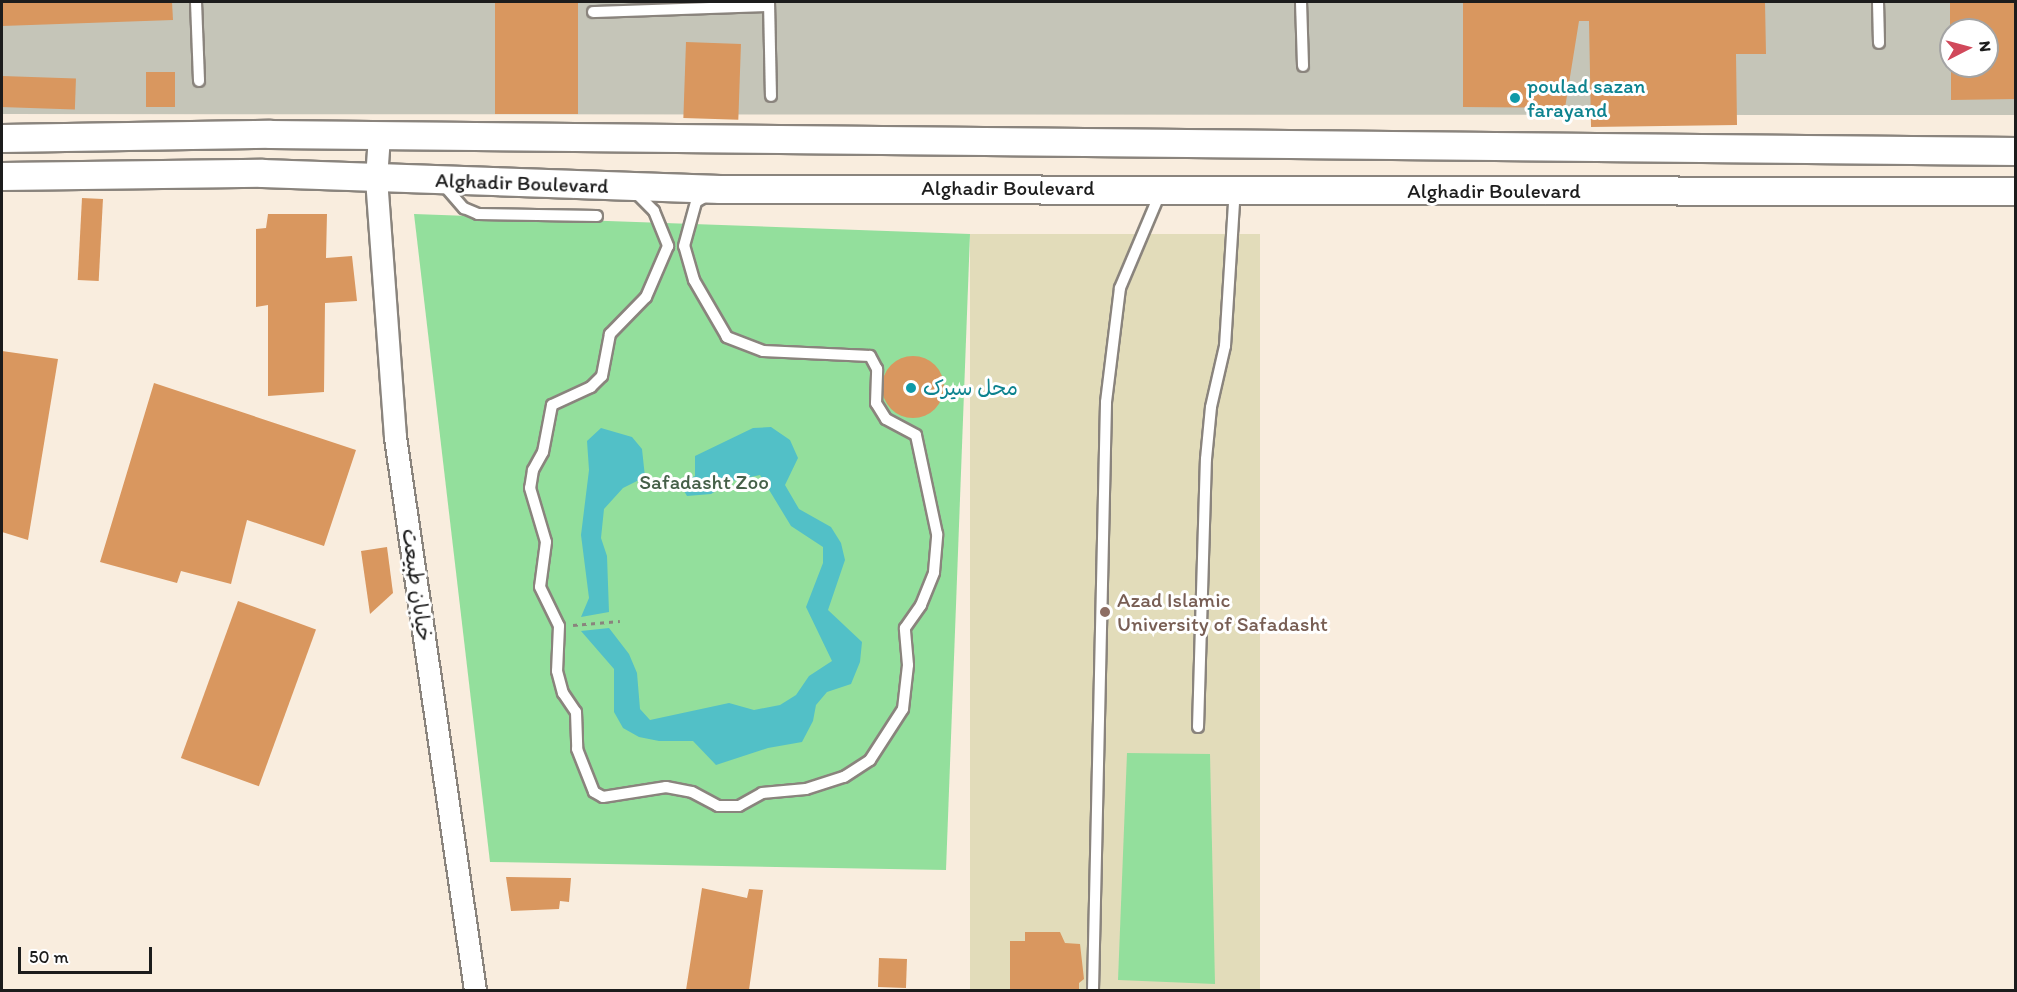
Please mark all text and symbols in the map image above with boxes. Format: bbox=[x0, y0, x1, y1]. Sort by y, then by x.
north arrow bbox=[1939, 18, 1999, 78]
text: N bbox=[1975, 40, 1995, 53]
place label: poulad sazan farayand bbox=[1527, 73, 1645, 123]
marker: poulad sazan farayand bbox=[1508, 91, 1522, 105]
street label: Alghadir Boulevard bbox=[435, 167, 609, 199]
street label: Alghadir Boulevard bbox=[921, 175, 1095, 201]
street label: Alghadir Boulevard bbox=[1407, 178, 1581, 204]
place label: محل سیرک bbox=[923, 375, 1018, 401]
marker: محل سیرک bbox=[904, 381, 918, 395]
park label: Safadasht Zoo bbox=[639, 469, 769, 495]
street label: خیابان طبیعت bbox=[397, 527, 437, 643]
place label: Azad Islamic University of Safadasht bbox=[1117, 587, 1328, 637]
marker: Azad Islamic University of Safadasht bbox=[1098, 605, 1112, 619]
scale bar bbox=[21, 935, 154, 973]
text: 50 m bbox=[29, 946, 69, 968]

